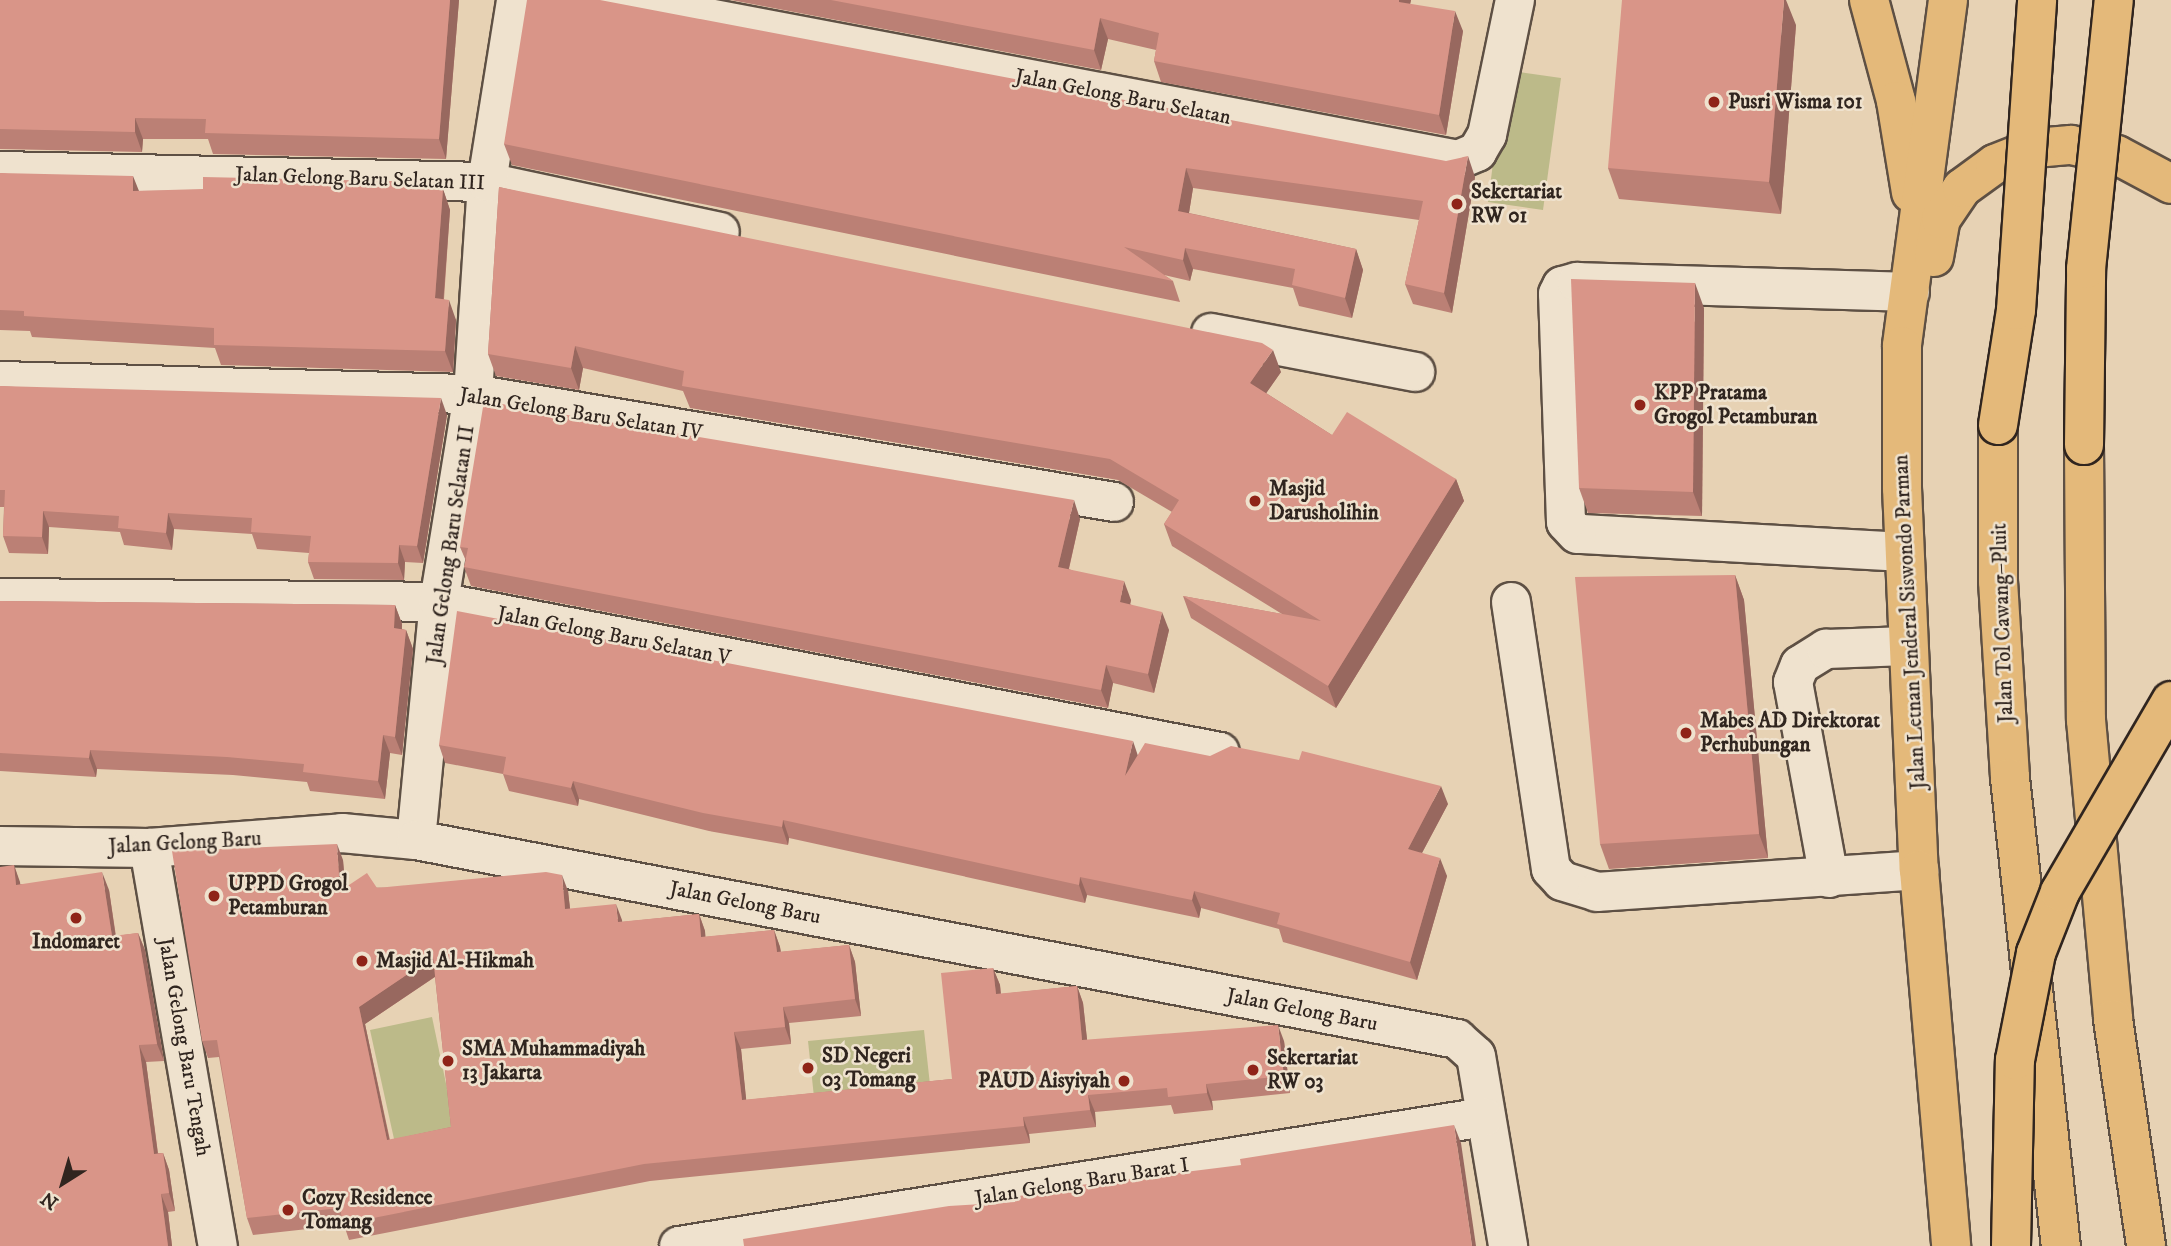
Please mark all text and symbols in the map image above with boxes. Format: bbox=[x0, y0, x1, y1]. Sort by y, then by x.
street label: Jalan Gelong Baru Selatan bbox=[1013, 64, 1233, 130]
place label: Pusri Wisma 101 bbox=[1728, 89, 1862, 115]
marker: Pusri Wisma 101 bbox=[1706, 94, 1722, 110]
street label: Jalan Gelong Baru Selatan III bbox=[235, 162, 485, 196]
place label: Sekertariat RW 01 bbox=[1471, 179, 1562, 229]
marker: Sekertariat RW 01 bbox=[1449, 196, 1465, 212]
place label: KPP Pratama Grogol Petamburan bbox=[1654, 380, 1818, 430]
street label: Jalan Gelong Baru Selatan IV bbox=[458, 382, 704, 446]
marker: KPP Pratama Grogol Petamburan bbox=[1632, 397, 1648, 413]
street label: Jalan Gelong Baru Selatan II bbox=[422, 424, 480, 666]
street label: Jalan Letnan Jenderal Siswondo Parman bbox=[1889, 454, 1931, 790]
place label: Masjid Darusholihin bbox=[1269, 476, 1379, 526]
marker: Masjid Darusholihin bbox=[1247, 493, 1263, 509]
street label: Jalan Tol Cawang–Pluit bbox=[1987, 523, 2019, 723]
street label: Jalan Gelong Baru Selatan V bbox=[495, 601, 733, 671]
place label: Mabes AD Direktorat Perhubungan bbox=[1700, 708, 1880, 758]
marker: Mabes AD Direktorat Perhubungan bbox=[1678, 725, 1694, 741]
street label: Jalan Gelong Baru bbox=[108, 826, 262, 860]
place label: UPPD Grogol Petamburan bbox=[228, 871, 348, 921]
street label: Jalan Gelong Baru bbox=[667, 876, 823, 930]
marker: UPPD Grogol Petamburan bbox=[206, 888, 222, 904]
marker: Indomaret bbox=[68, 910, 84, 926]
place label: Indomaret bbox=[32, 929, 120, 955]
street label: Jalan Gelong Baru Tengah bbox=[152, 936, 216, 1158]
place label: Masjid Al-Hikmah bbox=[376, 948, 534, 974]
marker: Masjid Al-Hikmah bbox=[354, 953, 370, 969]
street label: Jalan Gelong Baru bbox=[1224, 983, 1380, 1037]
place label: SMA Muhammadiyah 13 Jakarta bbox=[462, 1036, 645, 1086]
place label: SD Negeri 03 Tomang bbox=[822, 1043, 915, 1093]
place label: Sekertariat RW 03 bbox=[1267, 1045, 1358, 1095]
marker: SMA Muhammadiyah 13 Jakarta bbox=[440, 1053, 456, 1069]
marker: SD Negeri 03 Tomang bbox=[800, 1060, 816, 1076]
marker: Sekertariat RW 03 bbox=[1245, 1062, 1261, 1078]
place label: PAUD Aisyiyah bbox=[978, 1068, 1110, 1094]
marker: PAUD Aisyiyah bbox=[1116, 1073, 1132, 1089]
north arrow bbox=[28, 1148, 98, 1218]
street label: Jalan Gelong Baru Barat I bbox=[973, 1153, 1191, 1211]
place label: Cozy Residence Tomang bbox=[302, 1185, 432, 1235]
text: N bbox=[37, 1186, 63, 1214]
marker: Cozy Residence Tomang bbox=[280, 1202, 296, 1218]

